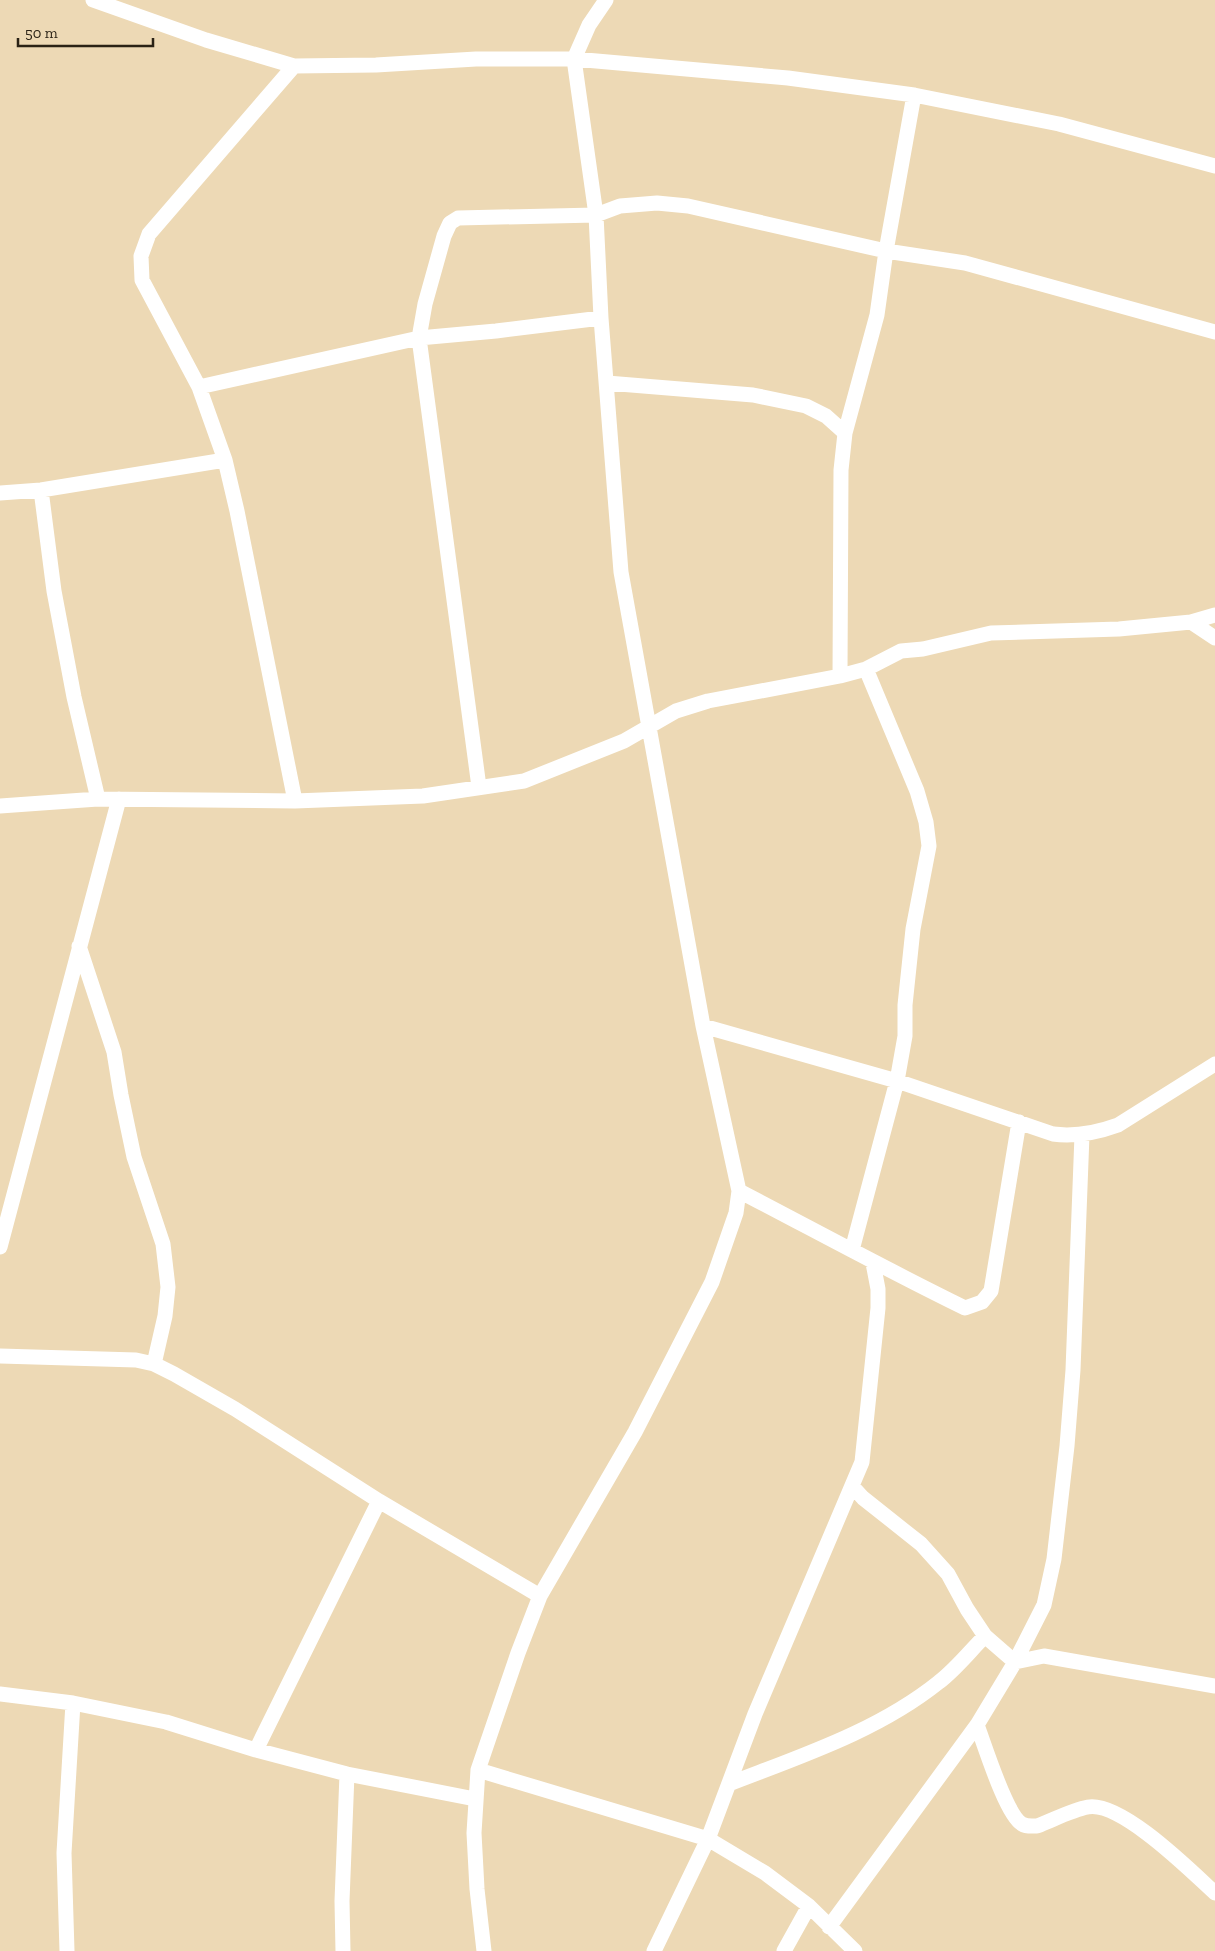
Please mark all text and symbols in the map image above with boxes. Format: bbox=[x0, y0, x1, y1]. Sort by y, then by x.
scale bar bbox=[18, 15, 152, 47]
text: 50 m bbox=[25, 24, 58, 42]

